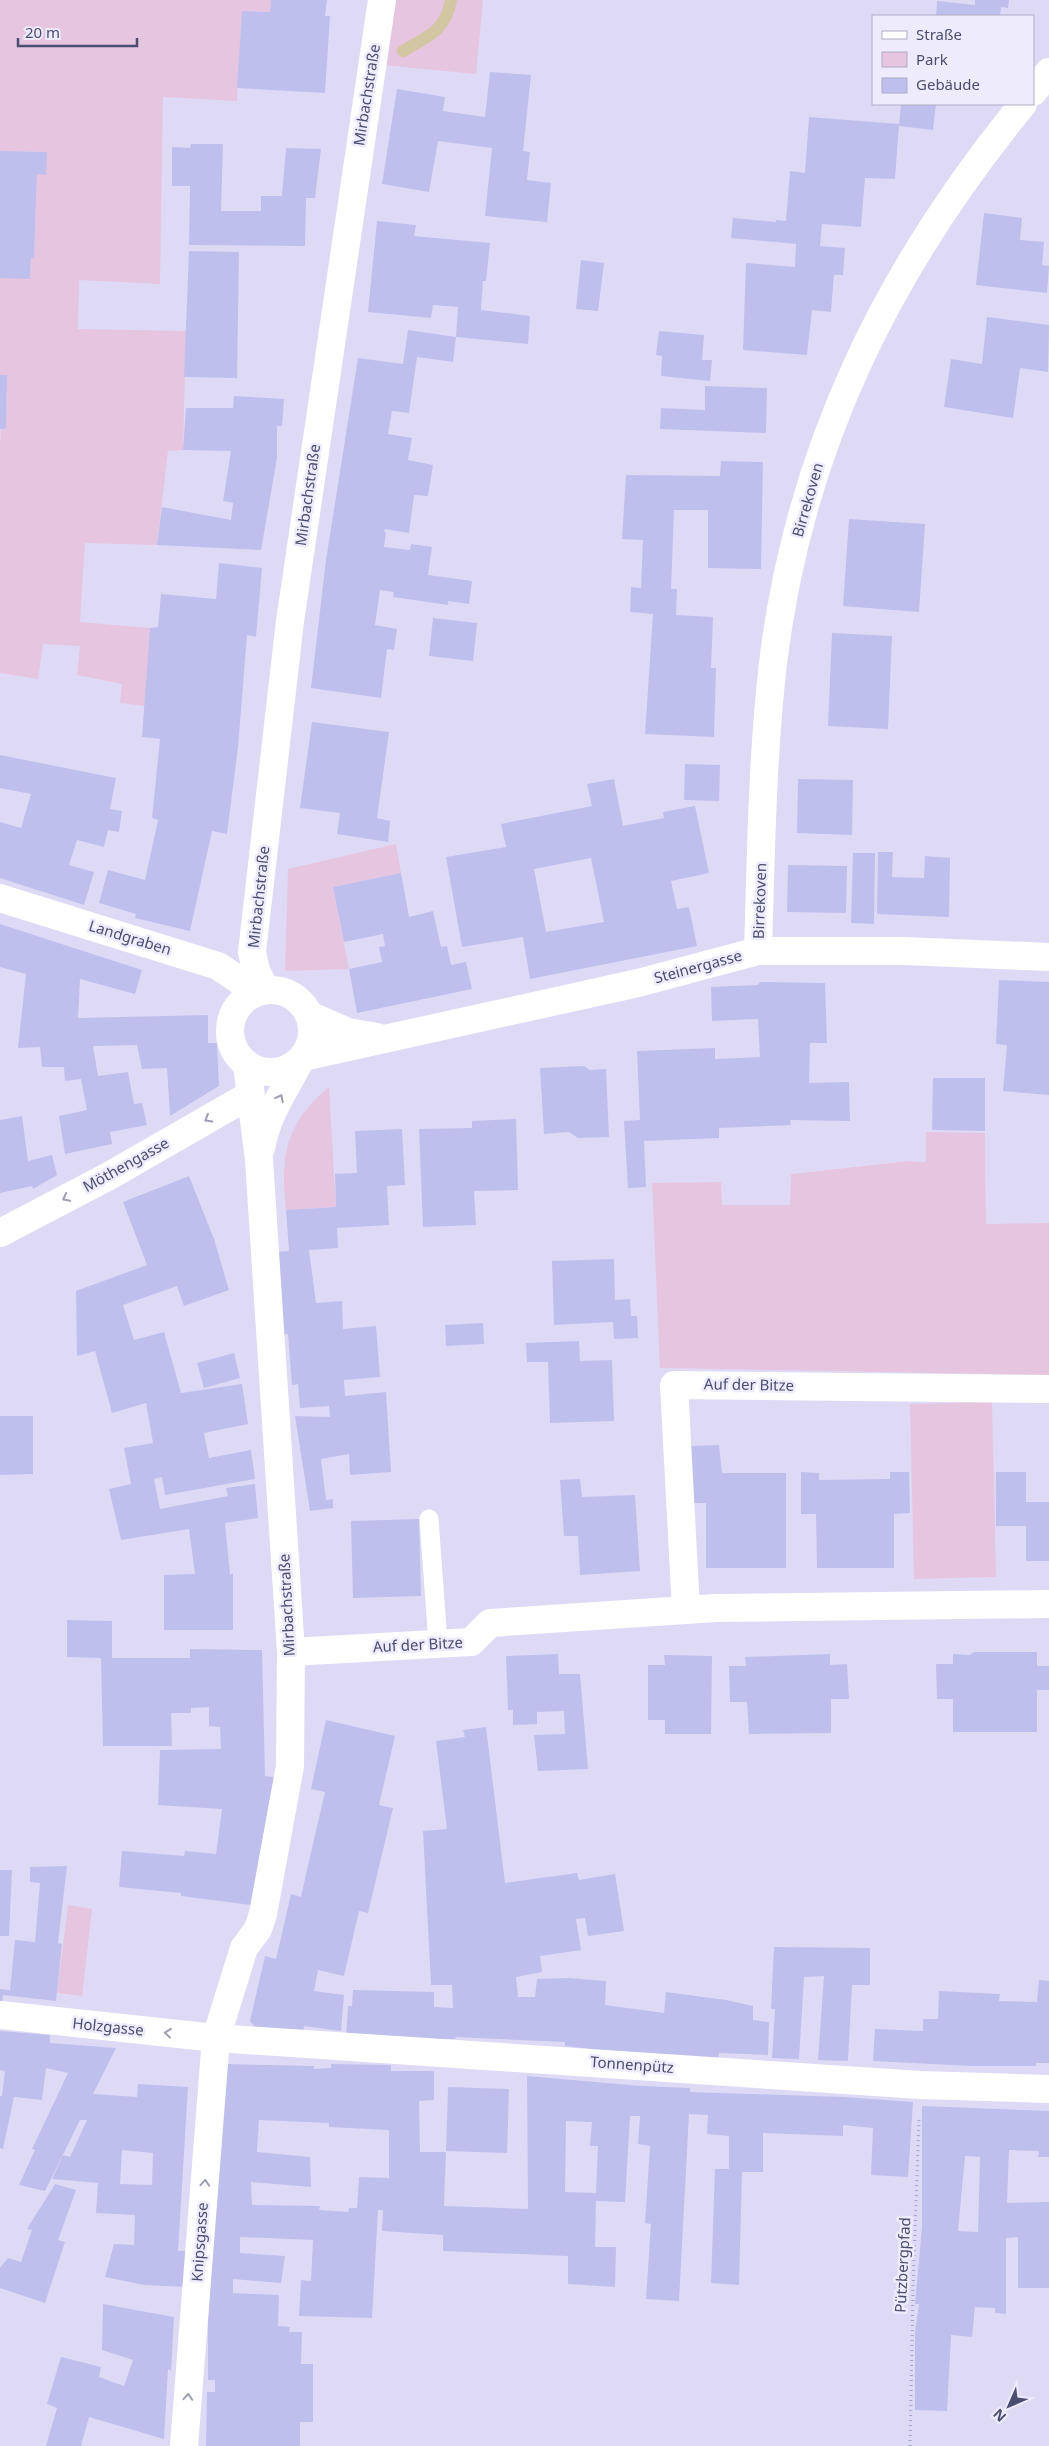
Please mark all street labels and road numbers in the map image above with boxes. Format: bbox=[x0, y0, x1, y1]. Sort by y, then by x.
street label: Mirbachstraße bbox=[348, 43, 384, 147]
street label: Mirbachstraße bbox=[290, 443, 324, 547]
street label: Birrekoven bbox=[787, 460, 827, 539]
street label: Mirbachstraße bbox=[243, 845, 273, 949]
street label: Birrekoven bbox=[748, 862, 770, 939]
street label: Landgraben bbox=[87, 915, 174, 959]
street label: Steinergasse bbox=[652, 945, 744, 987]
street label: Möthengasse bbox=[79, 1132, 172, 1196]
street label: Auf der Bitze bbox=[704, 1373, 794, 1395]
street label: Mirbachstraße bbox=[273, 1553, 299, 1657]
street label: Auf der Bitze bbox=[372, 1632, 464, 1656]
street label: Holzgasse bbox=[71, 2012, 145, 2040]
street label: Tonnenpütz bbox=[590, 2051, 674, 2077]
street label: Knipsgasse bbox=[186, 2202, 212, 2282]
street label: Pützbergpfad bbox=[890, 2217, 914, 2313]

